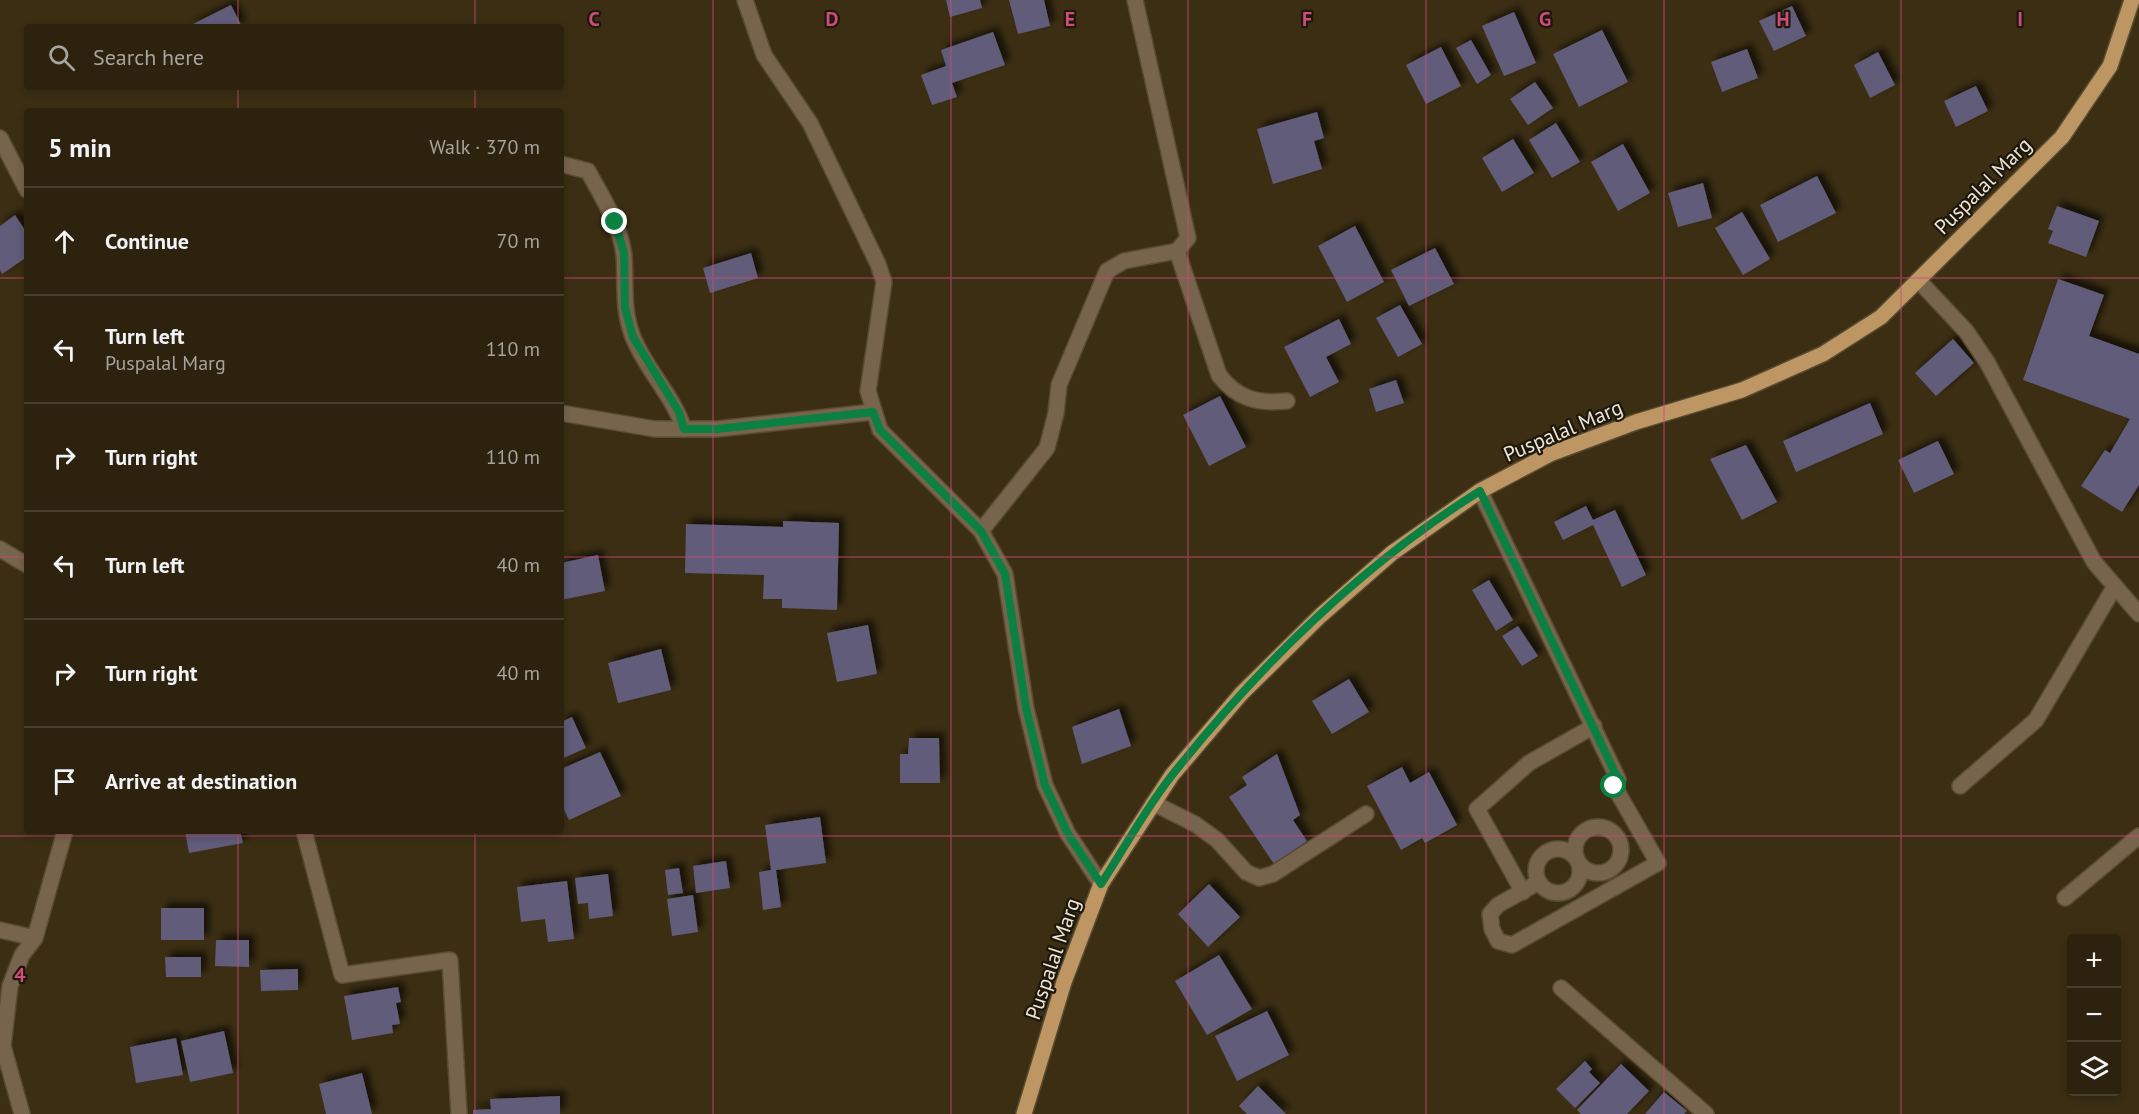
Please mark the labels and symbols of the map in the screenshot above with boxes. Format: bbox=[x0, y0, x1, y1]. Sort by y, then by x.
text: C bbox=[588, 6, 600, 32]
text: D bbox=[826, 6, 839, 32]
text: E bbox=[1065, 6, 1075, 32]
text: F bbox=[1302, 6, 1312, 32]
text: G bbox=[1539, 6, 1551, 32]
text: H bbox=[1776, 6, 1790, 32]
text: I bbox=[2017, 6, 2023, 32]
street label: Puspalal Marg bbox=[1928, 131, 2037, 240]
route end bbox=[601, 208, 627, 234]
street label: Puspalal Marg bbox=[1499, 393, 1626, 468]
route start bbox=[1600, 772, 1626, 798]
street label: Puspalal Marg bbox=[1019, 895, 1086, 1023]
text: 4 bbox=[14, 962, 26, 988]

